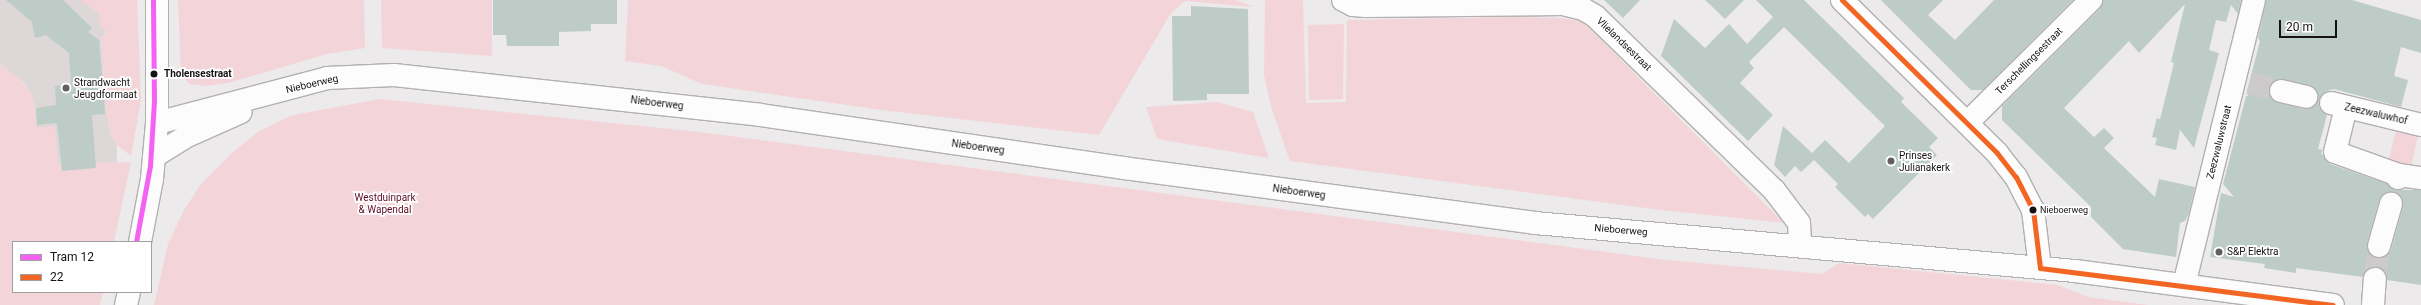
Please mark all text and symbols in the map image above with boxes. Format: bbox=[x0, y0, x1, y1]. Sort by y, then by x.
scale bar bbox=[2281, 12, 2339, 38]
street label: Vlielandsestraat bbox=[1594, 15, 1654, 73]
text: 20 m bbox=[2286, 20, 2313, 34]
street label: Terschellingsestraat bbox=[1993, 25, 2065, 97]
marker: Tholensestraat bbox=[147, 67, 161, 81]
place label: Tholensestraat bbox=[164, 68, 232, 80]
street label: Nieboerweg bbox=[285, 72, 339, 96]
place label: Strandwacht Jeugdformaat bbox=[74, 76, 137, 100]
marker: Strandwacht Jeugdformaat bbox=[61, 83, 71, 93]
street label: Nieboerweg bbox=[630, 94, 684, 112]
street label: Zeezwaluwhof bbox=[2343, 101, 2409, 127]
street label: Zeezwaluwstraat bbox=[2204, 104, 2234, 180]
street label: Nieboerweg bbox=[951, 137, 1005, 157]
place label: Prinses Julianakerk bbox=[1899, 149, 1950, 172]
marker: Prinses Julianakerk bbox=[1886, 156, 1896, 166]
street label: Nieboerweg bbox=[1272, 182, 1326, 202]
park label: Westduinpark & Wapendal bbox=[354, 191, 416, 214]
marker: Nieboerweg bbox=[2028, 205, 2038, 215]
place label: Nieboerweg bbox=[2040, 205, 2088, 215]
street label: Nieboerweg bbox=[1594, 222, 1648, 238]
legend bbox=[12, 241, 152, 293]
place label: S&P Elektra bbox=[2227, 246, 2278, 258]
marker: S&P Elektra bbox=[2214, 247, 2224, 257]
text: Tram 12 bbox=[50, 250, 94, 264]
text: 22 bbox=[50, 270, 64, 284]

